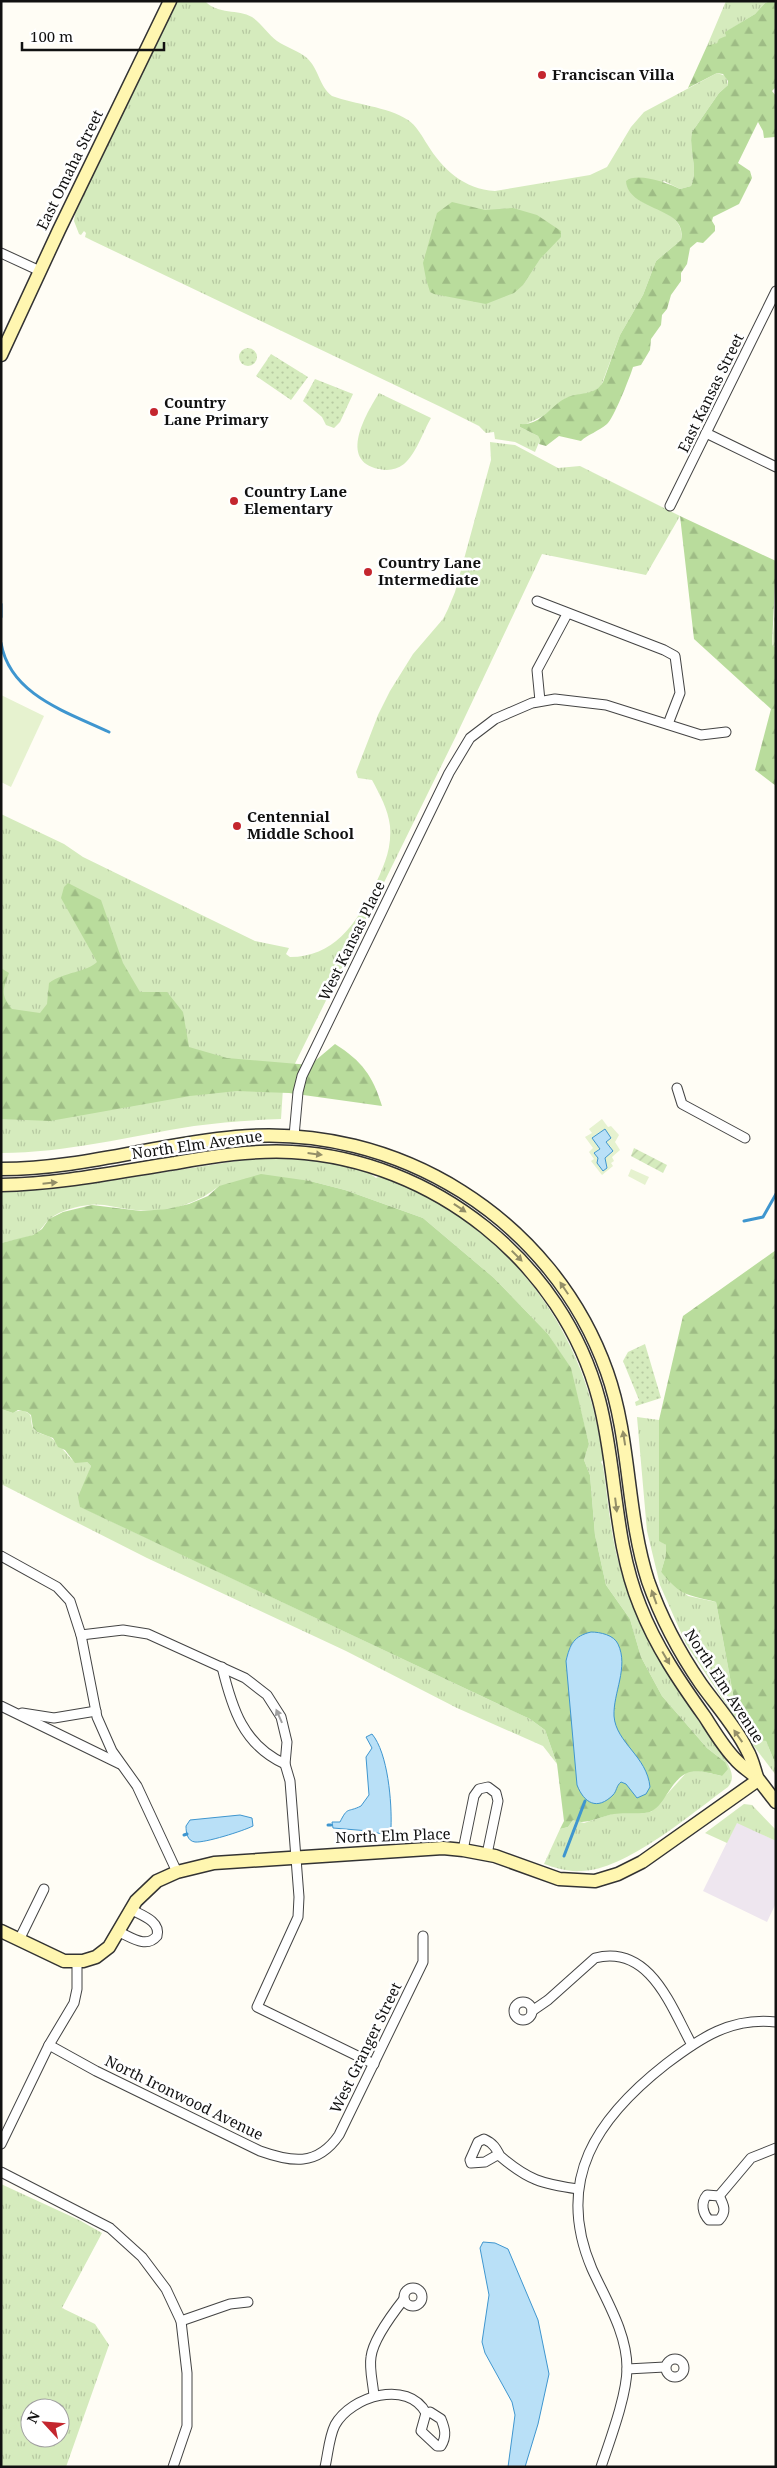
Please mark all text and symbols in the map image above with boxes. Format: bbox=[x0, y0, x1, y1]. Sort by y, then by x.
scale bar bbox=[22, 20, 165, 52]
text: 100 m bbox=[30, 26, 73, 46]
place label: Franciscan Villa bbox=[552, 64, 674, 84]
marker: Franciscan Villa bbox=[536, 69, 548, 81]
street label: East Omaha Street bbox=[31, 106, 107, 233]
street label: East Kansas Street bbox=[673, 330, 748, 455]
place label: Country Lane Primary bbox=[164, 392, 269, 429]
marker: Country Lane Primary bbox=[148, 406, 160, 418]
place label: Country Lane Elementary bbox=[244, 481, 347, 518]
marker: Country Lane Elementary bbox=[228, 495, 240, 507]
place label: Country Lane Intermediate bbox=[378, 552, 481, 589]
marker: Country Lane Intermediate bbox=[362, 566, 374, 578]
place label: Centennial Middle School bbox=[247, 806, 355, 843]
marker: Centennial Middle School bbox=[231, 820, 243, 832]
street label: West Kansas Place bbox=[313, 877, 389, 1004]
street label: North Elm Avenue bbox=[130, 1125, 263, 1163]
one-way arrow bbox=[307, 1150, 323, 1158]
one-way arrow bbox=[42, 1179, 58, 1187]
one-way arrow bbox=[453, 1203, 467, 1213]
one-way arrow bbox=[511, 1250, 523, 1262]
one-way arrow bbox=[559, 1282, 569, 1295]
one-way arrow bbox=[619, 1430, 627, 1446]
one-way arrow bbox=[612, 1497, 620, 1513]
one-way arrow bbox=[650, 1589, 658, 1604]
street label: North Elm Avenue bbox=[681, 1625, 769, 1746]
one-way arrow bbox=[661, 1652, 670, 1665]
one-way arrow bbox=[275, 1709, 284, 1724]
one-way arrow bbox=[733, 1729, 743, 1743]
street label: North Elm Place bbox=[335, 1823, 451, 1847]
street label: West Granger Street bbox=[325, 1979, 405, 2116]
street label: North Ironwood Avenue bbox=[102, 2050, 267, 2144]
north arrow bbox=[20, 2398, 70, 2448]
text: N bbox=[22, 2408, 44, 2426]

